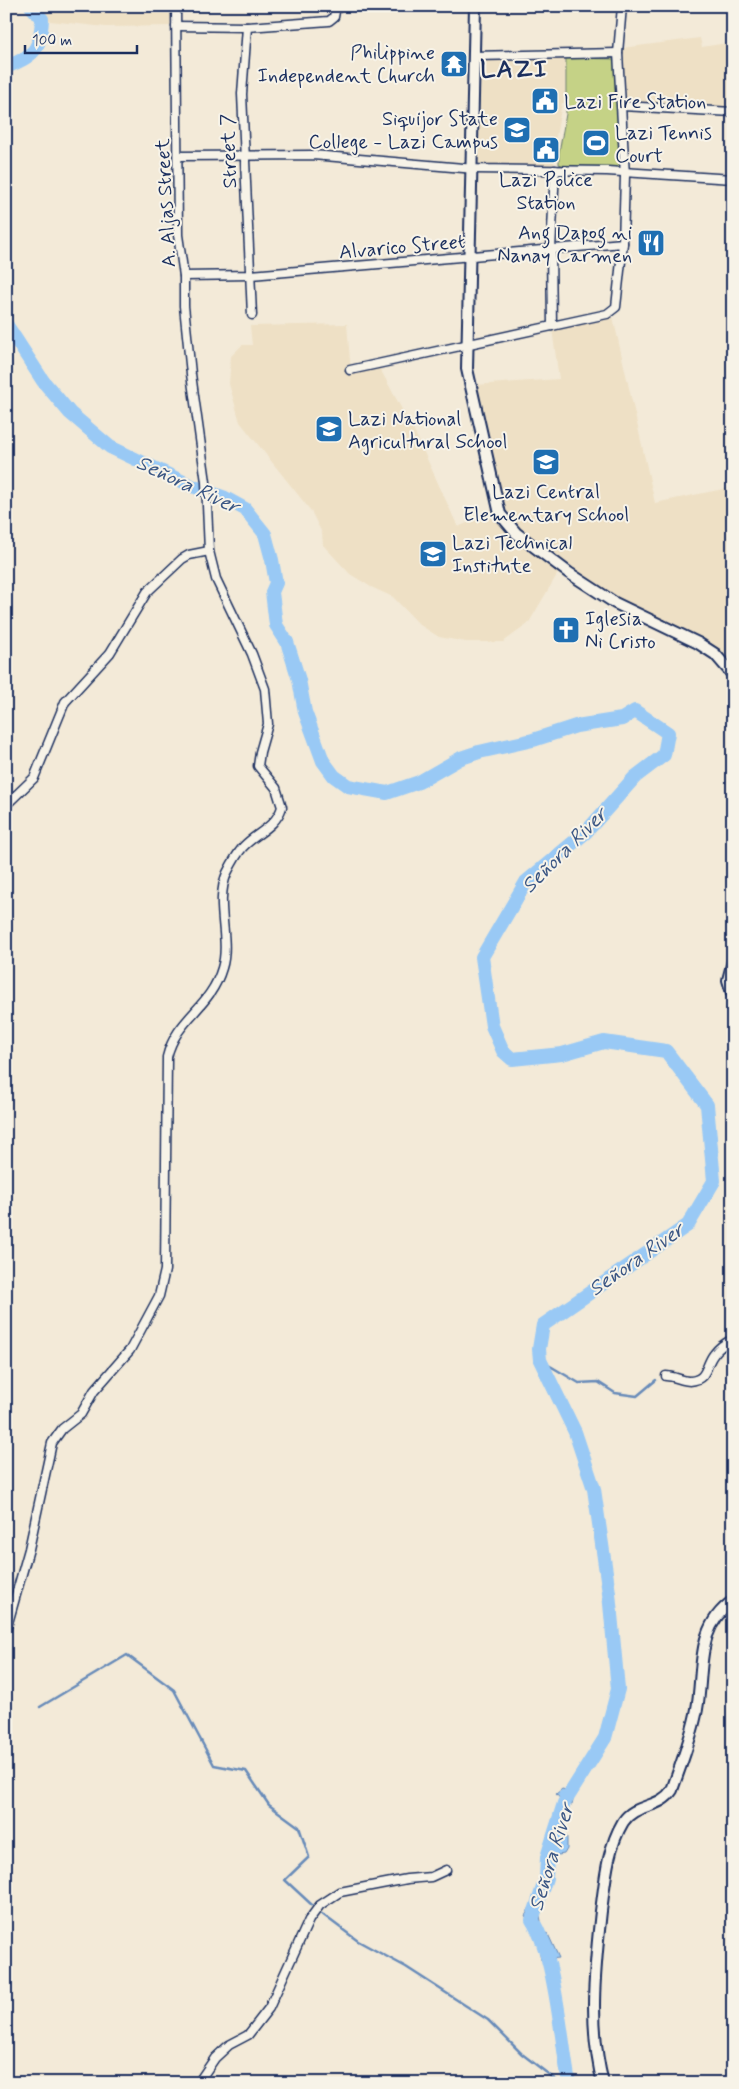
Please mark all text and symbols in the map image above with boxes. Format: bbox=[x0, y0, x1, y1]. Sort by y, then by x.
scale bar bbox=[25, 22, 138, 54]
text: 100 m bbox=[32, 31, 72, 51]
place label: Philippine Independent Church bbox=[258, 40, 435, 90]
temple icon: Philippine Independent Church bbox=[439, 49, 469, 79]
district label: LAZI bbox=[480, 54, 548, 87]
public building icon: Lazi Fire Station bbox=[530, 86, 560, 116]
place label: Lazi Fire Station bbox=[564, 89, 706, 116]
place label: Siquijor State College - Lazi Campus bbox=[309, 106, 498, 156]
street label: Street 7 bbox=[215, 113, 244, 189]
school or university icon: Siquijor State College - Lazi Campus bbox=[502, 115, 532, 145]
place label: Lazi Tennis Court bbox=[615, 120, 712, 170]
sports icon: Lazi Tennis Court bbox=[581, 128, 611, 158]
public building icon: Lazi Police Station bbox=[531, 135, 561, 165]
street label: A. Aljas Street bbox=[150, 138, 183, 268]
place label: Lazi Police Station bbox=[499, 167, 593, 217]
place label: Ang Dapog ni Nanay Carmen bbox=[497, 220, 632, 270]
restaurant icon: Ang Dapog ni Nanay Carmen bbox=[636, 228, 666, 258]
street label: Alvarico Street bbox=[338, 229, 467, 266]
place label: Lazi National Agricultural School bbox=[348, 406, 507, 456]
school or university icon: Lazi National Agricultural School bbox=[314, 414, 344, 444]
school or university icon: Lazi Central Elementary School bbox=[531, 447, 561, 477]
water label: Señora River bbox=[132, 449, 246, 522]
place label: Lazi Central Elementary School bbox=[463, 479, 629, 529]
place label: Lazi Technical Institute bbox=[452, 530, 572, 580]
school or university icon: Lazi Technical Institute bbox=[418, 539, 448, 569]
place label: Iglesia Ni Cristo bbox=[585, 606, 656, 656]
church icon: Iglesia Ni Cristo bbox=[551, 615, 581, 645]
water label: Señora River bbox=[516, 800, 615, 900]
water label: Señora River bbox=[583, 1215, 692, 1303]
water label: Señora River bbox=[522, 1798, 582, 1914]

